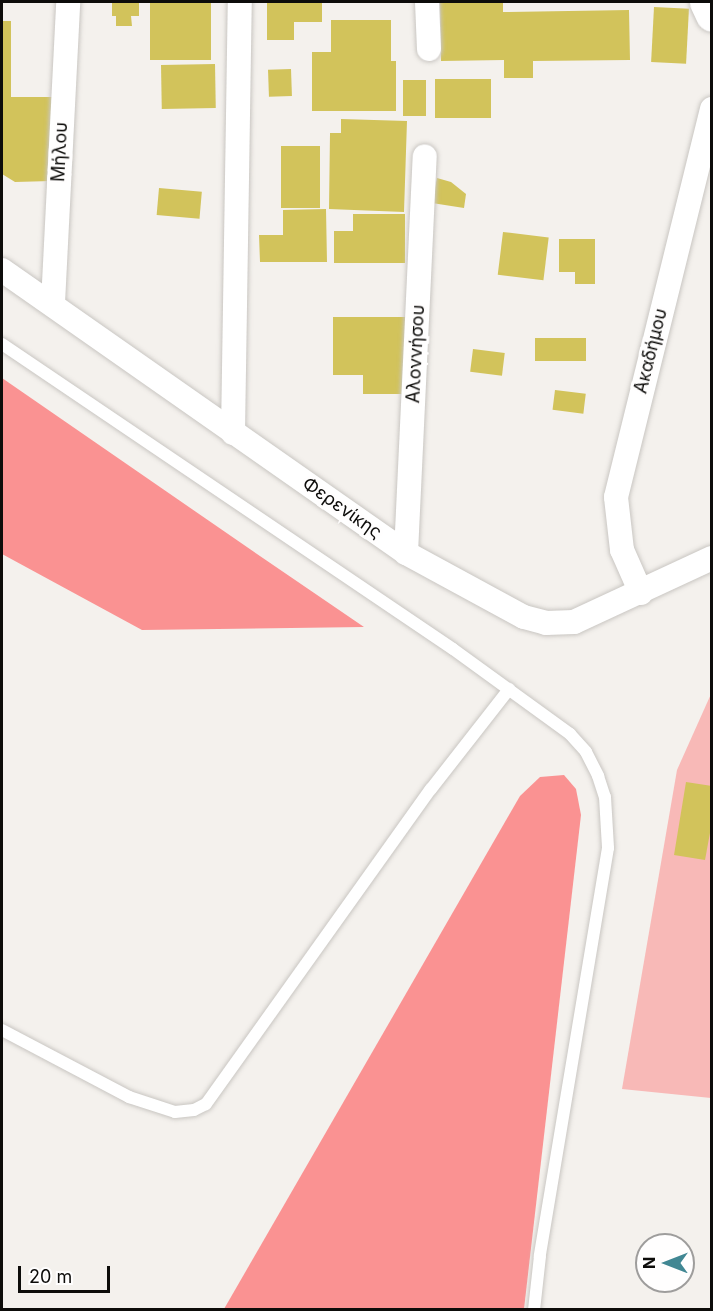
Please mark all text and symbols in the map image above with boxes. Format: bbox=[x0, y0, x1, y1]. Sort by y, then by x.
street label: Μήλου bbox=[48, 122, 72, 182]
street label: Αλοννήσου bbox=[403, 304, 429, 404]
street label: Ακαδήμου bbox=[630, 306, 672, 396]
street label: Φερενίκης bbox=[298, 473, 386, 543]
north arrow bbox=[635, 1233, 695, 1293]
scale bar bbox=[21, 1254, 112, 1292]
text: N bbox=[639, 1257, 659, 1269]
text: 20 m bbox=[29, 1266, 72, 1287]

